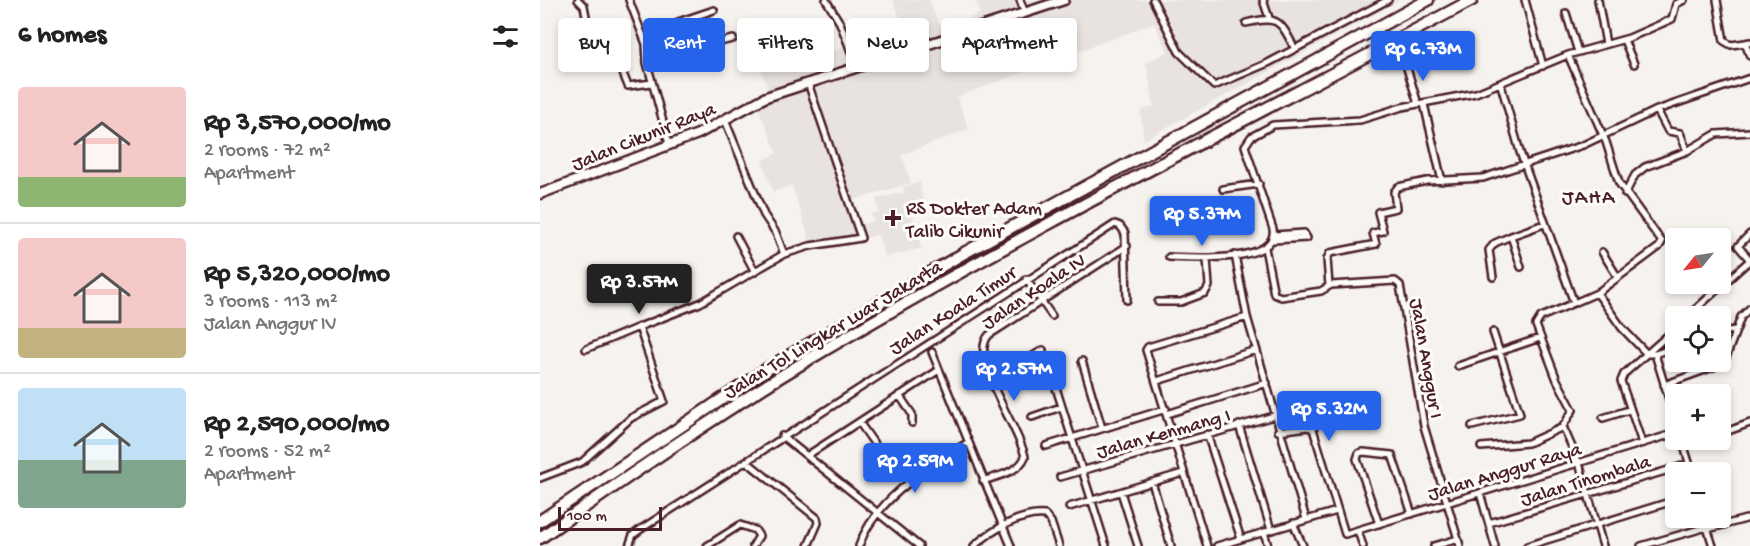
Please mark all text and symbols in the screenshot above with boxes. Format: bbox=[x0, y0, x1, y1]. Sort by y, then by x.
chip: Buy bbox=[558, 18, 631, 72]
chip: Rent bbox=[643, 18, 725, 72]
chip: Filters bbox=[737, 18, 834, 72]
chip: New bbox=[846, 18, 929, 72]
chip: Apartment bbox=[941, 18, 1077, 72]
icon: filters bbox=[489, 20, 522, 53]
text: 6 homes bbox=[18, 21, 106, 52]
pin: Rp 6.73M bbox=[1361, 31, 1485, 82]
text: Rp 6.73M bbox=[1385, 39, 1461, 62]
street label: Jalan Cikunir Raya bbox=[569, 99, 720, 178]
text: Rp 3,570,000/mo bbox=[204, 109, 391, 140]
icon: home bbox=[66, 111, 138, 183]
text: 2 rooms · 72 m² bbox=[204, 140, 331, 163]
text: Apartment bbox=[204, 163, 294, 186]
district label: JAHA bbox=[1562, 187, 1616, 212]
pin: Rp 5.37M bbox=[1140, 196, 1264, 247]
place label: RS Dokter Adam Talib Cikunir bbox=[905, 199, 1042, 245]
text: Rp 5.37M bbox=[1164, 204, 1240, 227]
marker: RS Dokter Adam Talib Cikunir bbox=[884, 209, 902, 227]
north arrow bbox=[1665, 228, 1731, 294]
map controls bbox=[1665, 228, 1731, 528]
street label: Jalan Koala IV bbox=[979, 250, 1091, 336]
street label: Jalan Tol Lingkar Luar Jakarta bbox=[720, 256, 948, 405]
text: Rp 5,320,000/mo bbox=[204, 260, 390, 291]
street label: Jalan Koala Timur bbox=[886, 261, 1023, 362]
icon: home bbox=[66, 262, 138, 334]
pin: Rp 3.57M bbox=[577, 264, 701, 315]
text: Rp 3.57M bbox=[601, 272, 677, 295]
text: 3 rooms · 113 m² bbox=[204, 291, 338, 314]
street label: Jalan Anggur I bbox=[1403, 297, 1446, 420]
button: locate bbox=[1665, 306, 1731, 372]
text: Jalan Anggur IV bbox=[204, 314, 337, 337]
pin: Rp 2.57M bbox=[952, 351, 1076, 402]
text: Rp 2.57M bbox=[976, 359, 1052, 382]
button: + bbox=[1665, 384, 1731, 450]
pin: Rp 5.32M bbox=[1267, 391, 1391, 442]
text: Rp 5.32M bbox=[1291, 399, 1367, 422]
street label: Jalan Kenmang I bbox=[1094, 405, 1233, 465]
text: Rp 2,590,000/mo bbox=[204, 410, 390, 441]
icon: home bbox=[66, 412, 138, 484]
street label: Jalan Anggur Raya bbox=[1426, 439, 1585, 508]
text: 2 rooms · 52 m² bbox=[204, 441, 331, 464]
pin: Rp 2.59M bbox=[853, 443, 977, 494]
text: Rp 2.59M bbox=[877, 451, 953, 474]
street label: Jalan Tinombala bbox=[1518, 451, 1655, 513]
button: − bbox=[1665, 462, 1731, 528]
text: Apartment bbox=[204, 464, 294, 487]
scale bar bbox=[558, 504, 662, 532]
text: 100 m bbox=[567, 508, 607, 527]

